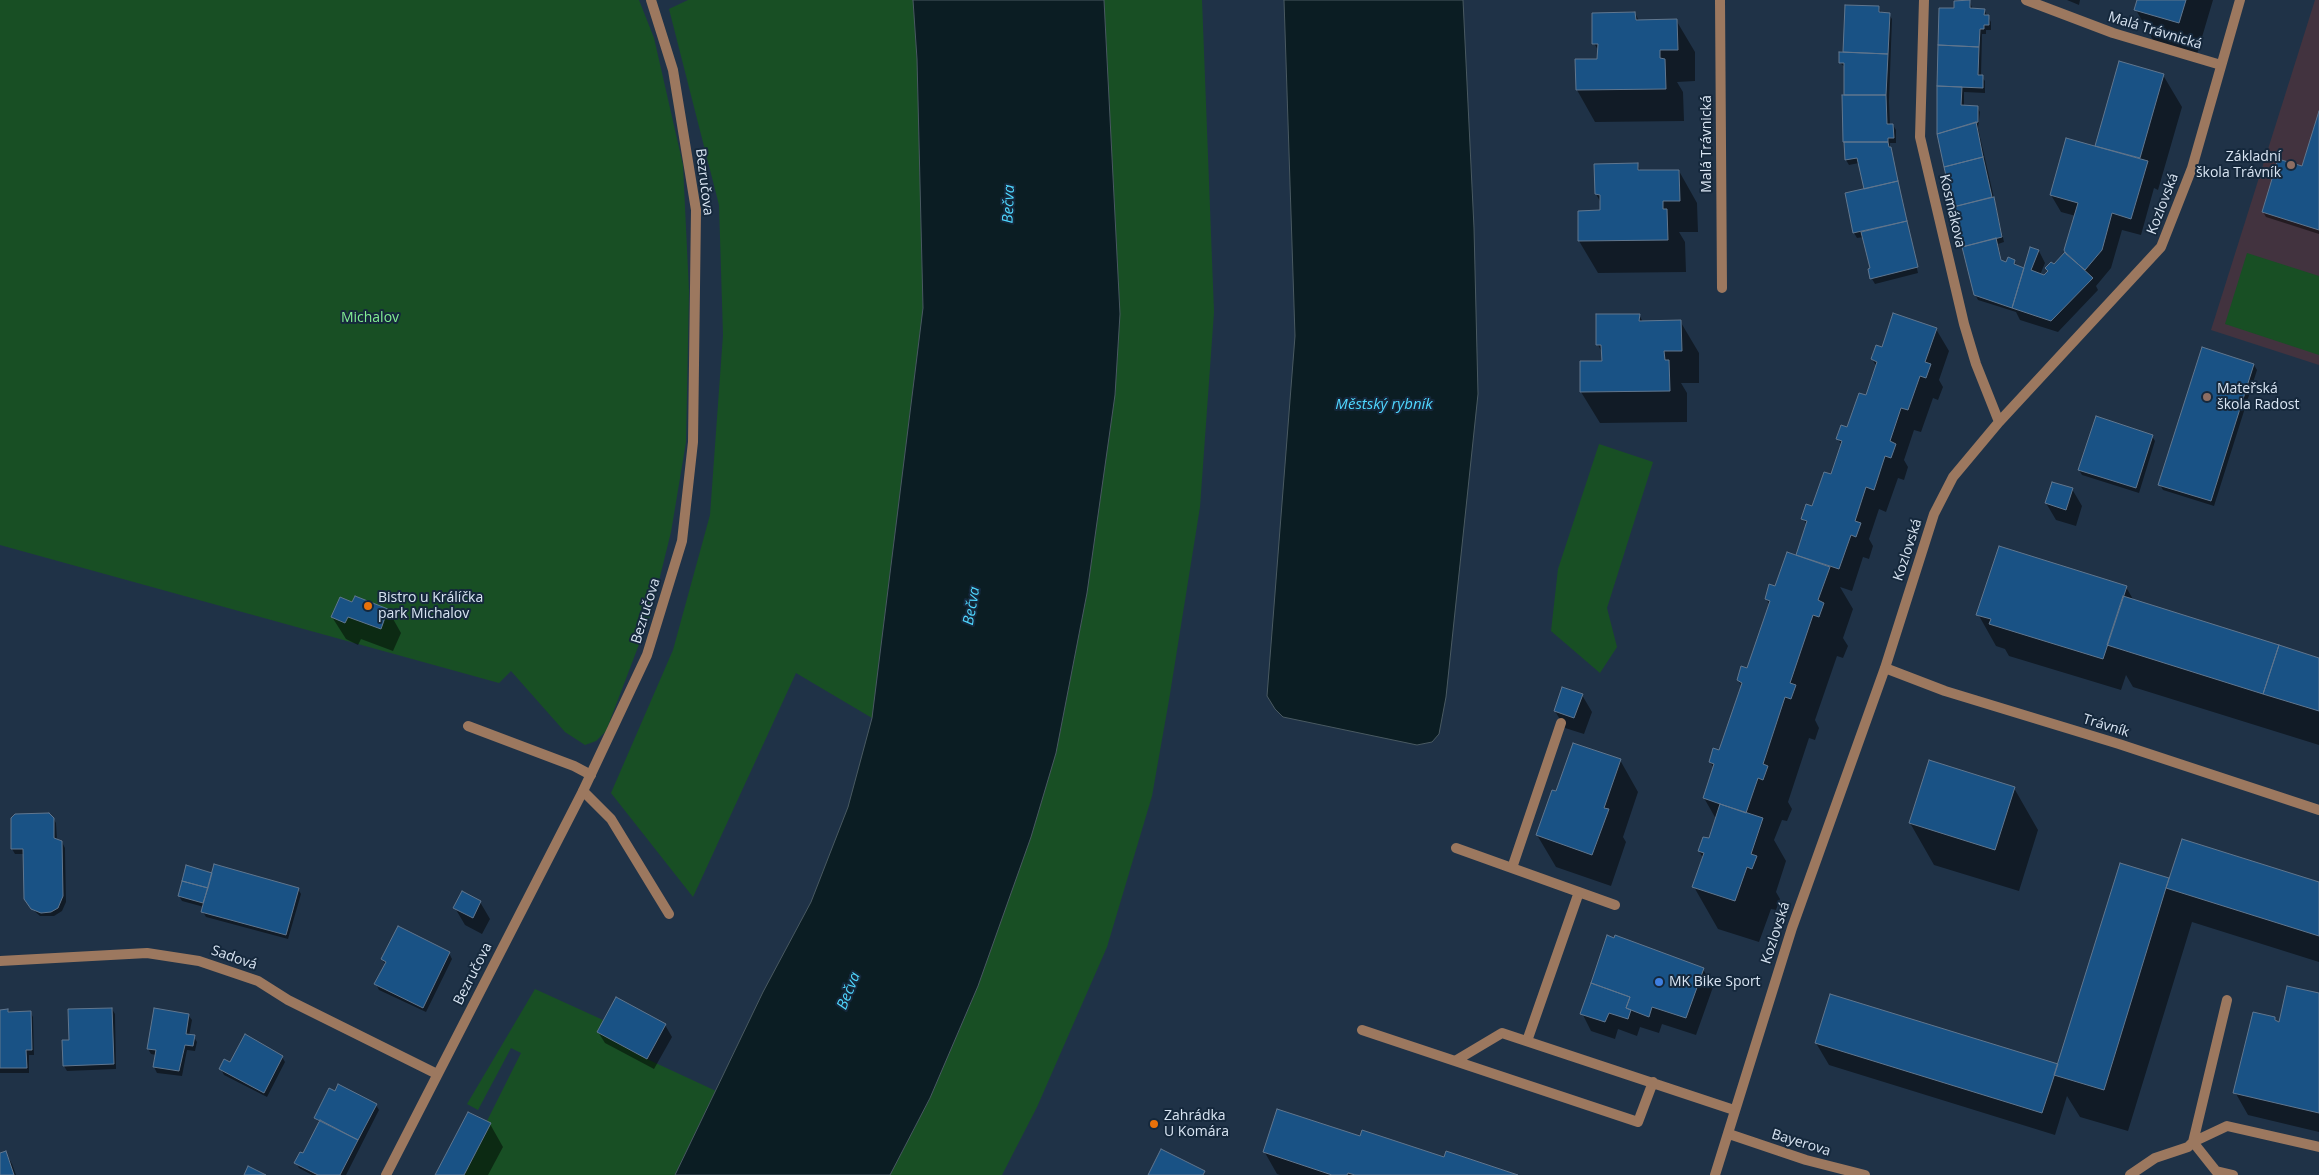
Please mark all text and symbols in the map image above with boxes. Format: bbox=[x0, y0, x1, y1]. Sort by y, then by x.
street label: Malá Trávnická bbox=[2106, 9, 2204, 53]
street label: Malá Trávnická bbox=[1699, 95, 1715, 193]
street label: Bezručova bbox=[692, 147, 716, 217]
place label: Základní škola Trávník bbox=[2196, 149, 2281, 182]
marker: Základní škola Trávník bbox=[2285, 159, 2297, 171]
street label: Kozlovská bbox=[2144, 171, 2182, 237]
street label: Kosmákova bbox=[1935, 173, 1969, 249]
water label: Bečva bbox=[999, 184, 1019, 224]
park label: Michalov bbox=[341, 310, 399, 326]
place label: Mateřská škola Radost bbox=[2217, 381, 2299, 414]
marker: Mateřská škola Radost bbox=[2201, 391, 2213, 403]
water label: Městský rybník bbox=[1335, 396, 1433, 414]
street label: Kozlovská bbox=[1890, 517, 1926, 583]
street label: Bezručova bbox=[628, 576, 664, 646]
water label: Bečva bbox=[960, 585, 984, 627]
place label: Bistro u Králíčka park Michalov bbox=[378, 590, 483, 622]
marker: Bistro u Králíčka park Michalov bbox=[362, 600, 374, 612]
street label: Trávník bbox=[2081, 711, 2131, 741]
street label: Kozlovská bbox=[1758, 900, 1794, 966]
street label: Bezručova bbox=[450, 940, 496, 1008]
street label: Sadová bbox=[209, 942, 259, 974]
water label: Bečva bbox=[833, 970, 865, 1012]
place label: MK Bike Sport bbox=[1669, 974, 1761, 990]
marker: MK Bike Sport bbox=[1653, 976, 1665, 988]
place label: Zahrádka U Komára bbox=[1164, 1108, 1229, 1140]
marker: Zahrádka U Komára bbox=[1148, 1118, 1160, 1130]
street label: Bayerova bbox=[1770, 1126, 1832, 1160]

